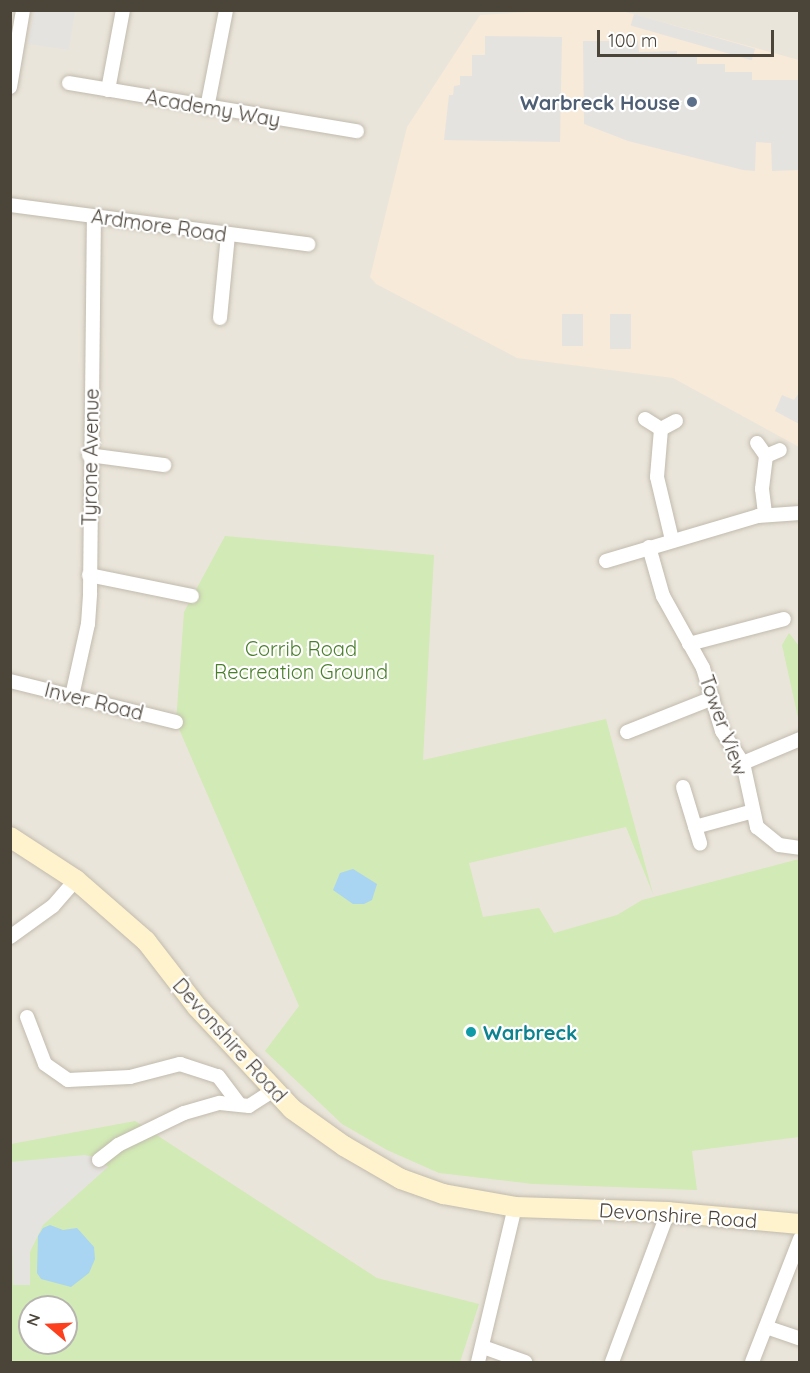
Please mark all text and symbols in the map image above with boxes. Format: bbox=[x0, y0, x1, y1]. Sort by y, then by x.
scale bar bbox=[600, 18, 777, 56]
text: 100 m bbox=[608, 29, 657, 52]
street label: Academy Way bbox=[144, 84, 282, 132]
place label: Warbreck House bbox=[520, 90, 680, 114]
marker: Warbreck House bbox=[685, 95, 699, 109]
street label: Ardmore Road bbox=[90, 204, 228, 246]
street label: Tyrone Avenue bbox=[77, 388, 103, 526]
park label: Corrib Road Recreation Ground bbox=[214, 637, 388, 684]
street label: Tower View bbox=[695, 671, 753, 779]
street label: Inver Road bbox=[42, 677, 146, 725]
street label: Devonshire Road bbox=[168, 973, 292, 1107]
place label: Warbreck bbox=[483, 1020, 577, 1044]
marker: Warbreck bbox=[464, 1025, 478, 1039]
street label: Devonshire Road bbox=[598, 1198, 758, 1232]
north arrow bbox=[18, 1295, 78, 1355]
text: N bbox=[21, 1311, 44, 1329]

